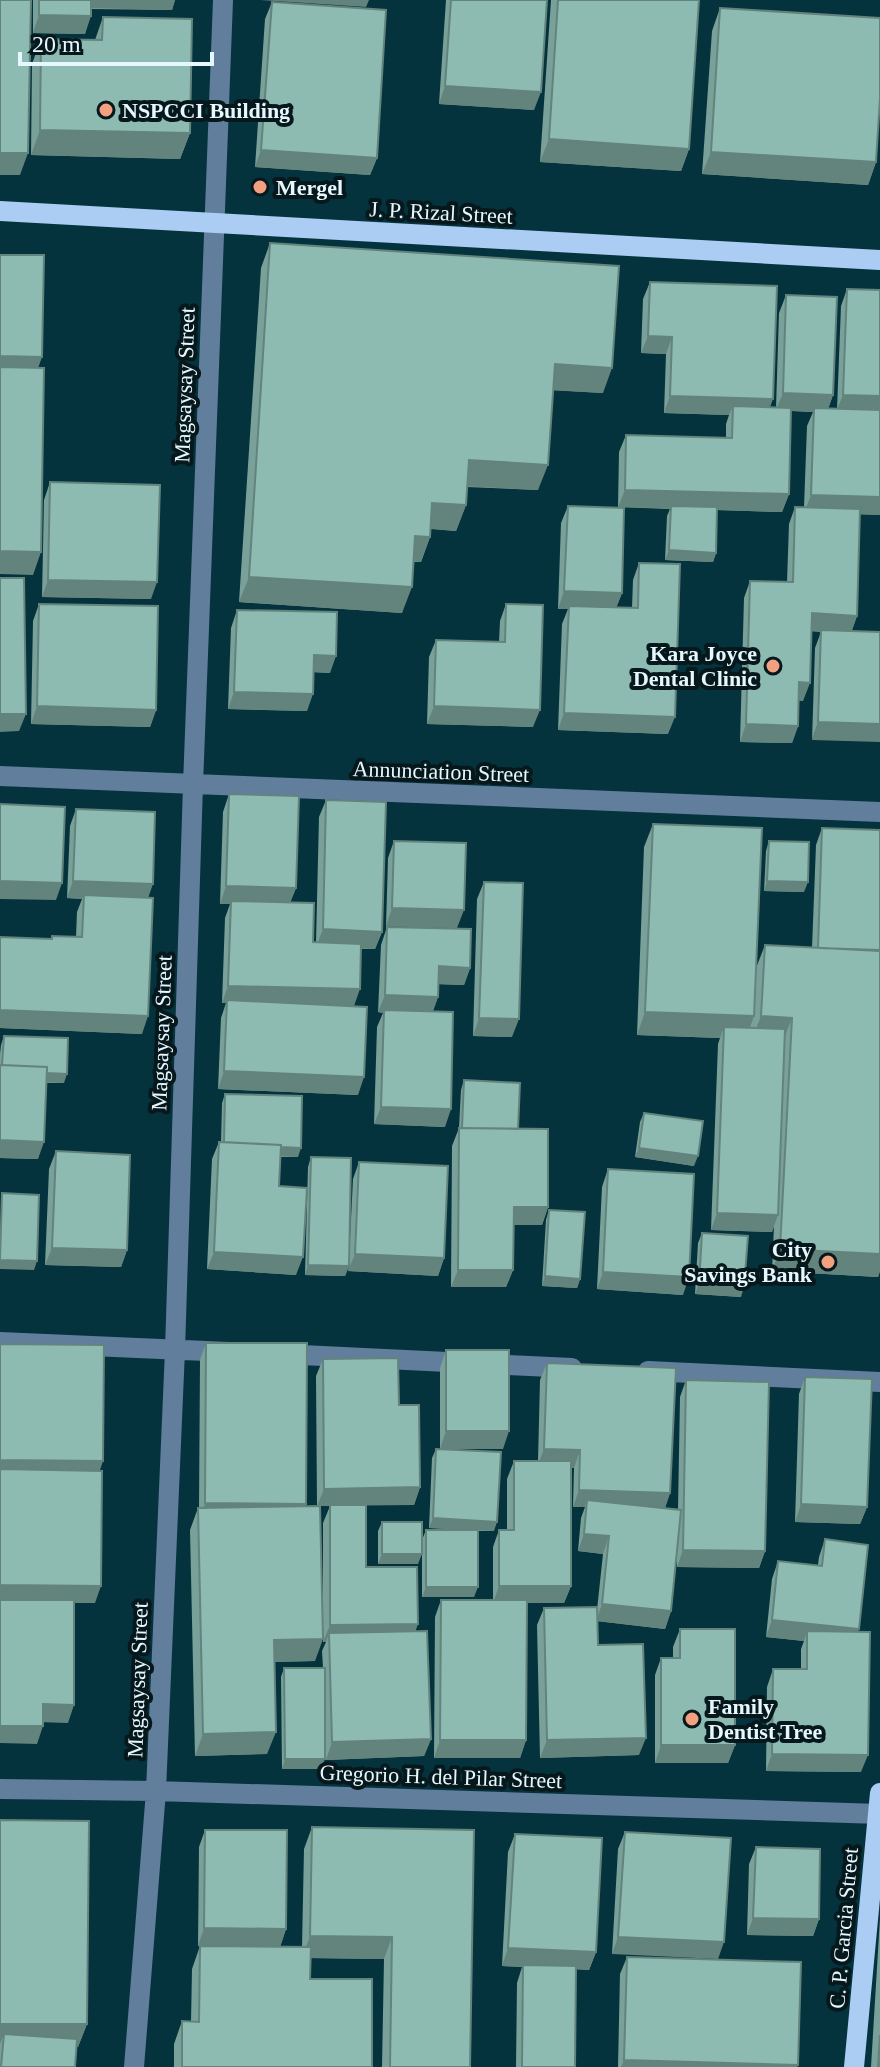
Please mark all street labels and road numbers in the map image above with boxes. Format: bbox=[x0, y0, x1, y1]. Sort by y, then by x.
street label: J. P. Rizal Street bbox=[369, 196, 513, 229]
street label: Magsaysay Street bbox=[169, 307, 200, 463]
street label: Annunciation Street bbox=[352, 756, 530, 787]
street label: Magsaysay Street bbox=[146, 955, 177, 1111]
street label: Magsaysay Street bbox=[122, 1602, 153, 1758]
street label: Gregorio H. del Pilar Street bbox=[319, 1760, 563, 1793]
street label: C. P. Garcia Street bbox=[824, 1846, 863, 2010]

